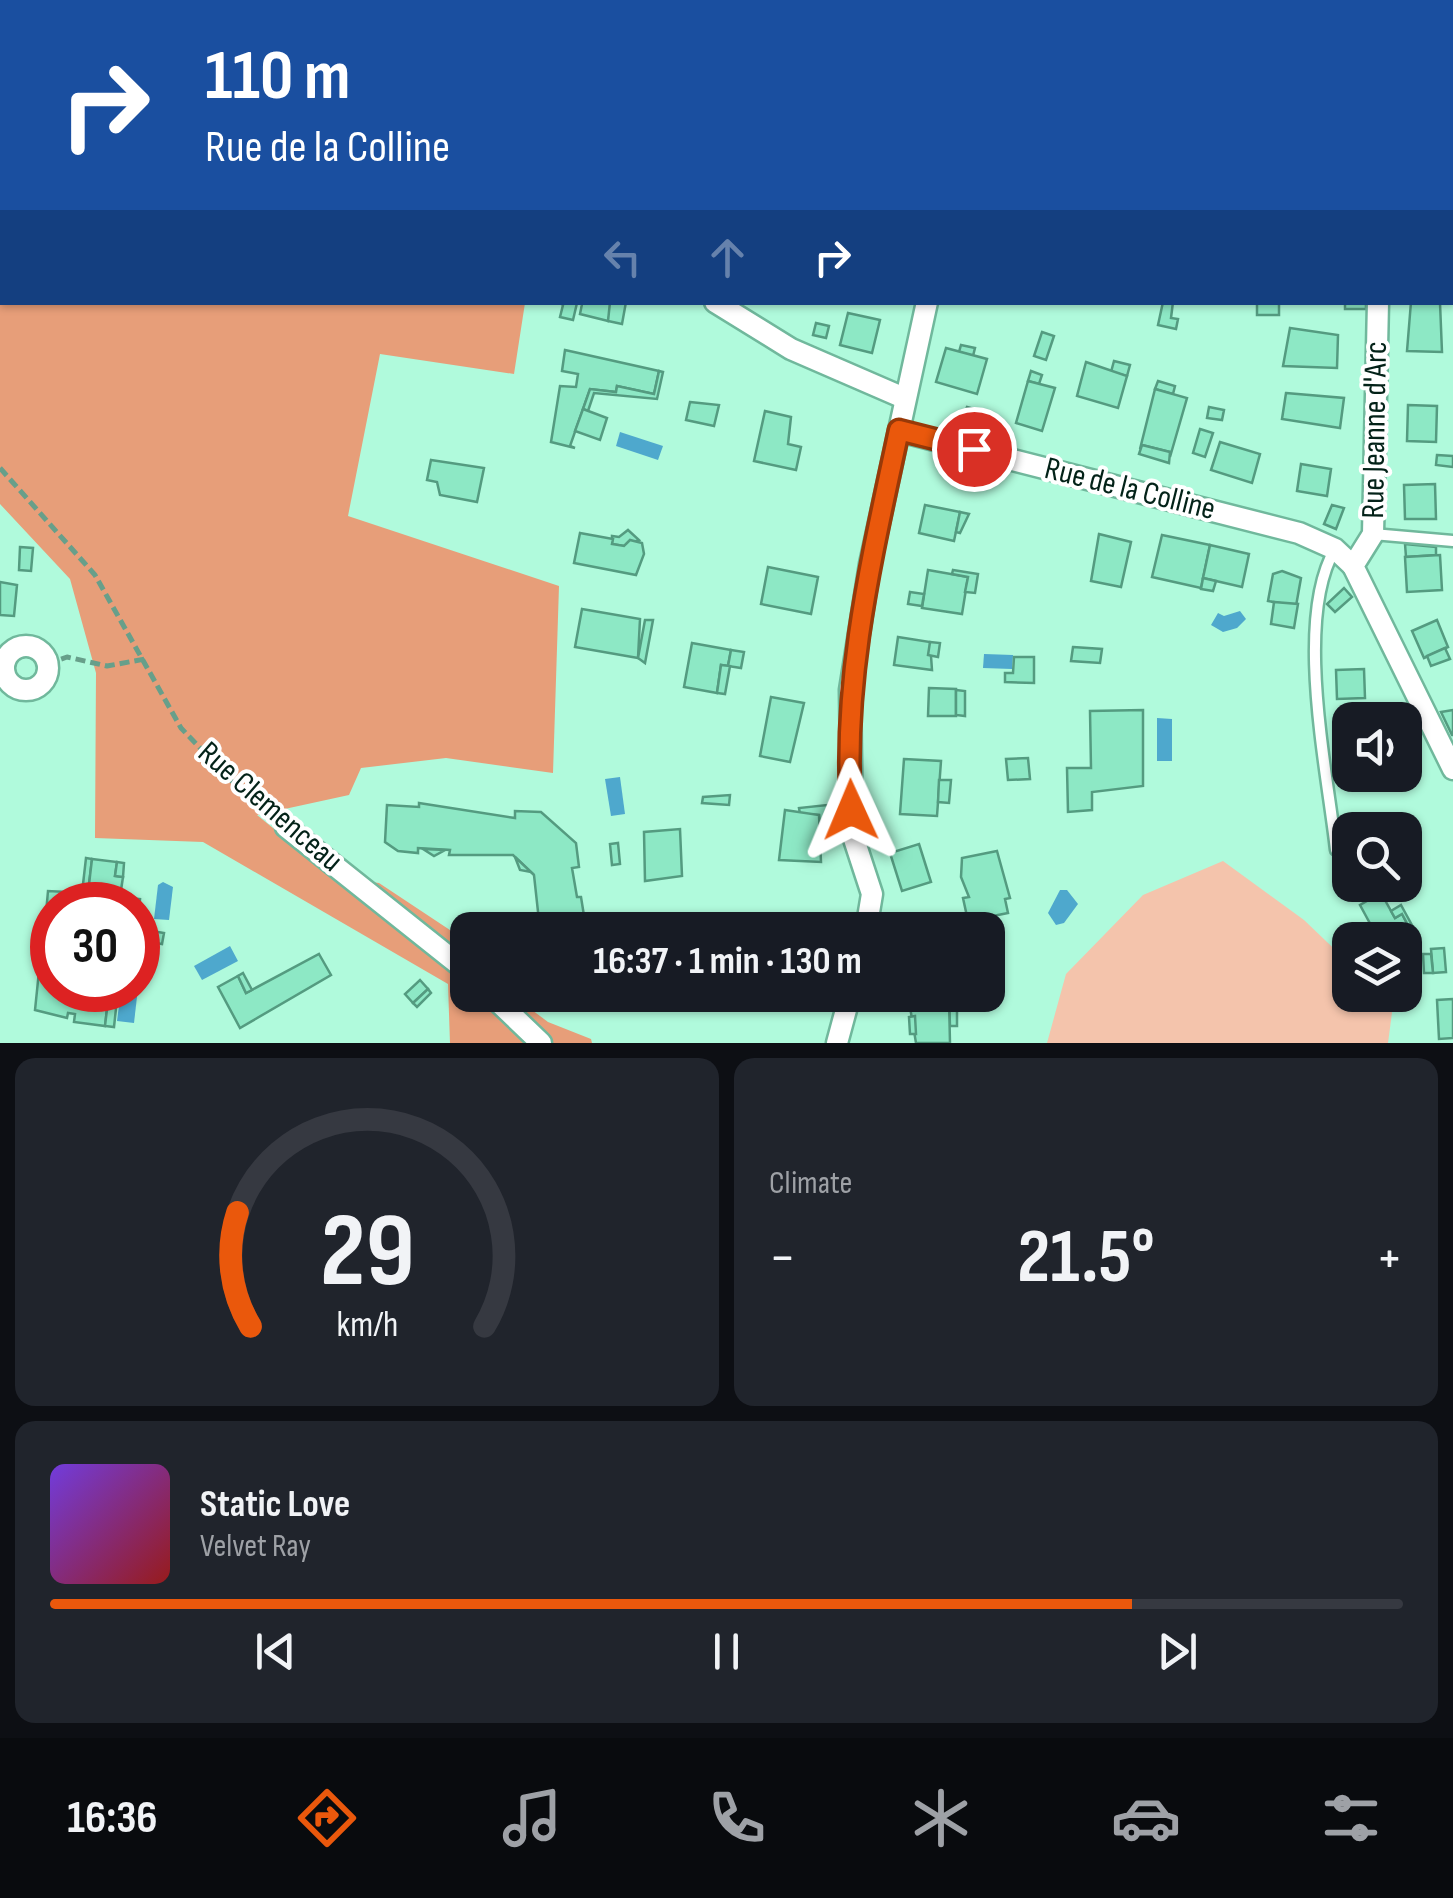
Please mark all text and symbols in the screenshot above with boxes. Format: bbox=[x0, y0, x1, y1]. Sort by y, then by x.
text: 110 m bbox=[205, 35, 351, 119]
icon: right bbox=[40, 40, 170, 170]
text: Rue de la Colline bbox=[205, 120, 450, 175]
icon: left bbox=[595, 230, 650, 285]
icon: ahead bbox=[700, 230, 755, 285]
icon: right bbox=[805, 230, 860, 285]
street label: Rue Jeanne d'Arc bbox=[1354, 341, 1396, 519]
pin bbox=[932, 407, 1017, 492]
icon: arrive bbox=[947, 422, 1002, 477]
street label: Rue de la Colline bbox=[1041, 449, 1219, 529]
map controls bbox=[1332, 702, 1422, 1012]
button: sound bbox=[1332, 702, 1422, 792]
street label: Rue Clemenceau bbox=[190, 734, 350, 880]
position arrow bbox=[799, 758, 903, 862]
button: search bbox=[1332, 812, 1422, 902]
speed limit sign: 30 bbox=[30, 882, 160, 1012]
button: layers bbox=[1332, 922, 1422, 1012]
text: 16:37 · 1 min · 130 m bbox=[593, 939, 862, 984]
text: Climate bbox=[769, 1164, 852, 1203]
text: 29 bbox=[320, 1190, 414, 1315]
text: 21.5° bbox=[1017, 1213, 1155, 1304]
text: − bbox=[769, 1225, 796, 1292]
text: + bbox=[1376, 1225, 1403, 1292]
text: km/h bbox=[336, 1304, 398, 1347]
text: Static Love bbox=[200, 1482, 350, 1527]
text: Velvet Ray bbox=[200, 1527, 311, 1566]
icon: previous bbox=[248, 1624, 303, 1679]
icon: pause bbox=[699, 1624, 754, 1679]
icon: next bbox=[1150, 1624, 1205, 1679]
icon: directions bbox=[292, 1783, 362, 1853]
icon: music bbox=[497, 1783, 567, 1853]
icon: phone bbox=[702, 1783, 772, 1853]
icon: climate bbox=[906, 1783, 976, 1853]
icon: car bbox=[1111, 1783, 1181, 1853]
icon: filters bbox=[1316, 1783, 1386, 1853]
text: 16:36 bbox=[67, 1791, 158, 1846]

